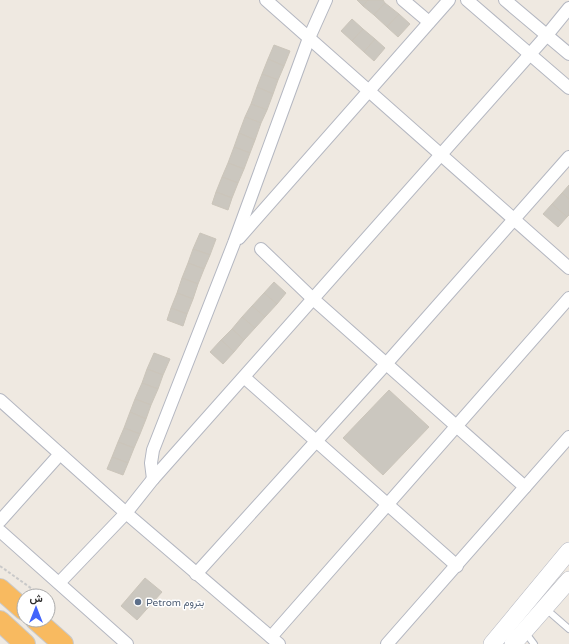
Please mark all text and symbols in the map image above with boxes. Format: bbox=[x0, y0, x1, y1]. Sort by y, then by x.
north arrow bbox=[16, 588, 56, 628]
text: ش bbox=[29, 592, 43, 605]
marker: Petrom بتروم bbox=[133, 597, 143, 607]
place label: Petrom بتروم bbox=[146, 597, 204, 609]

